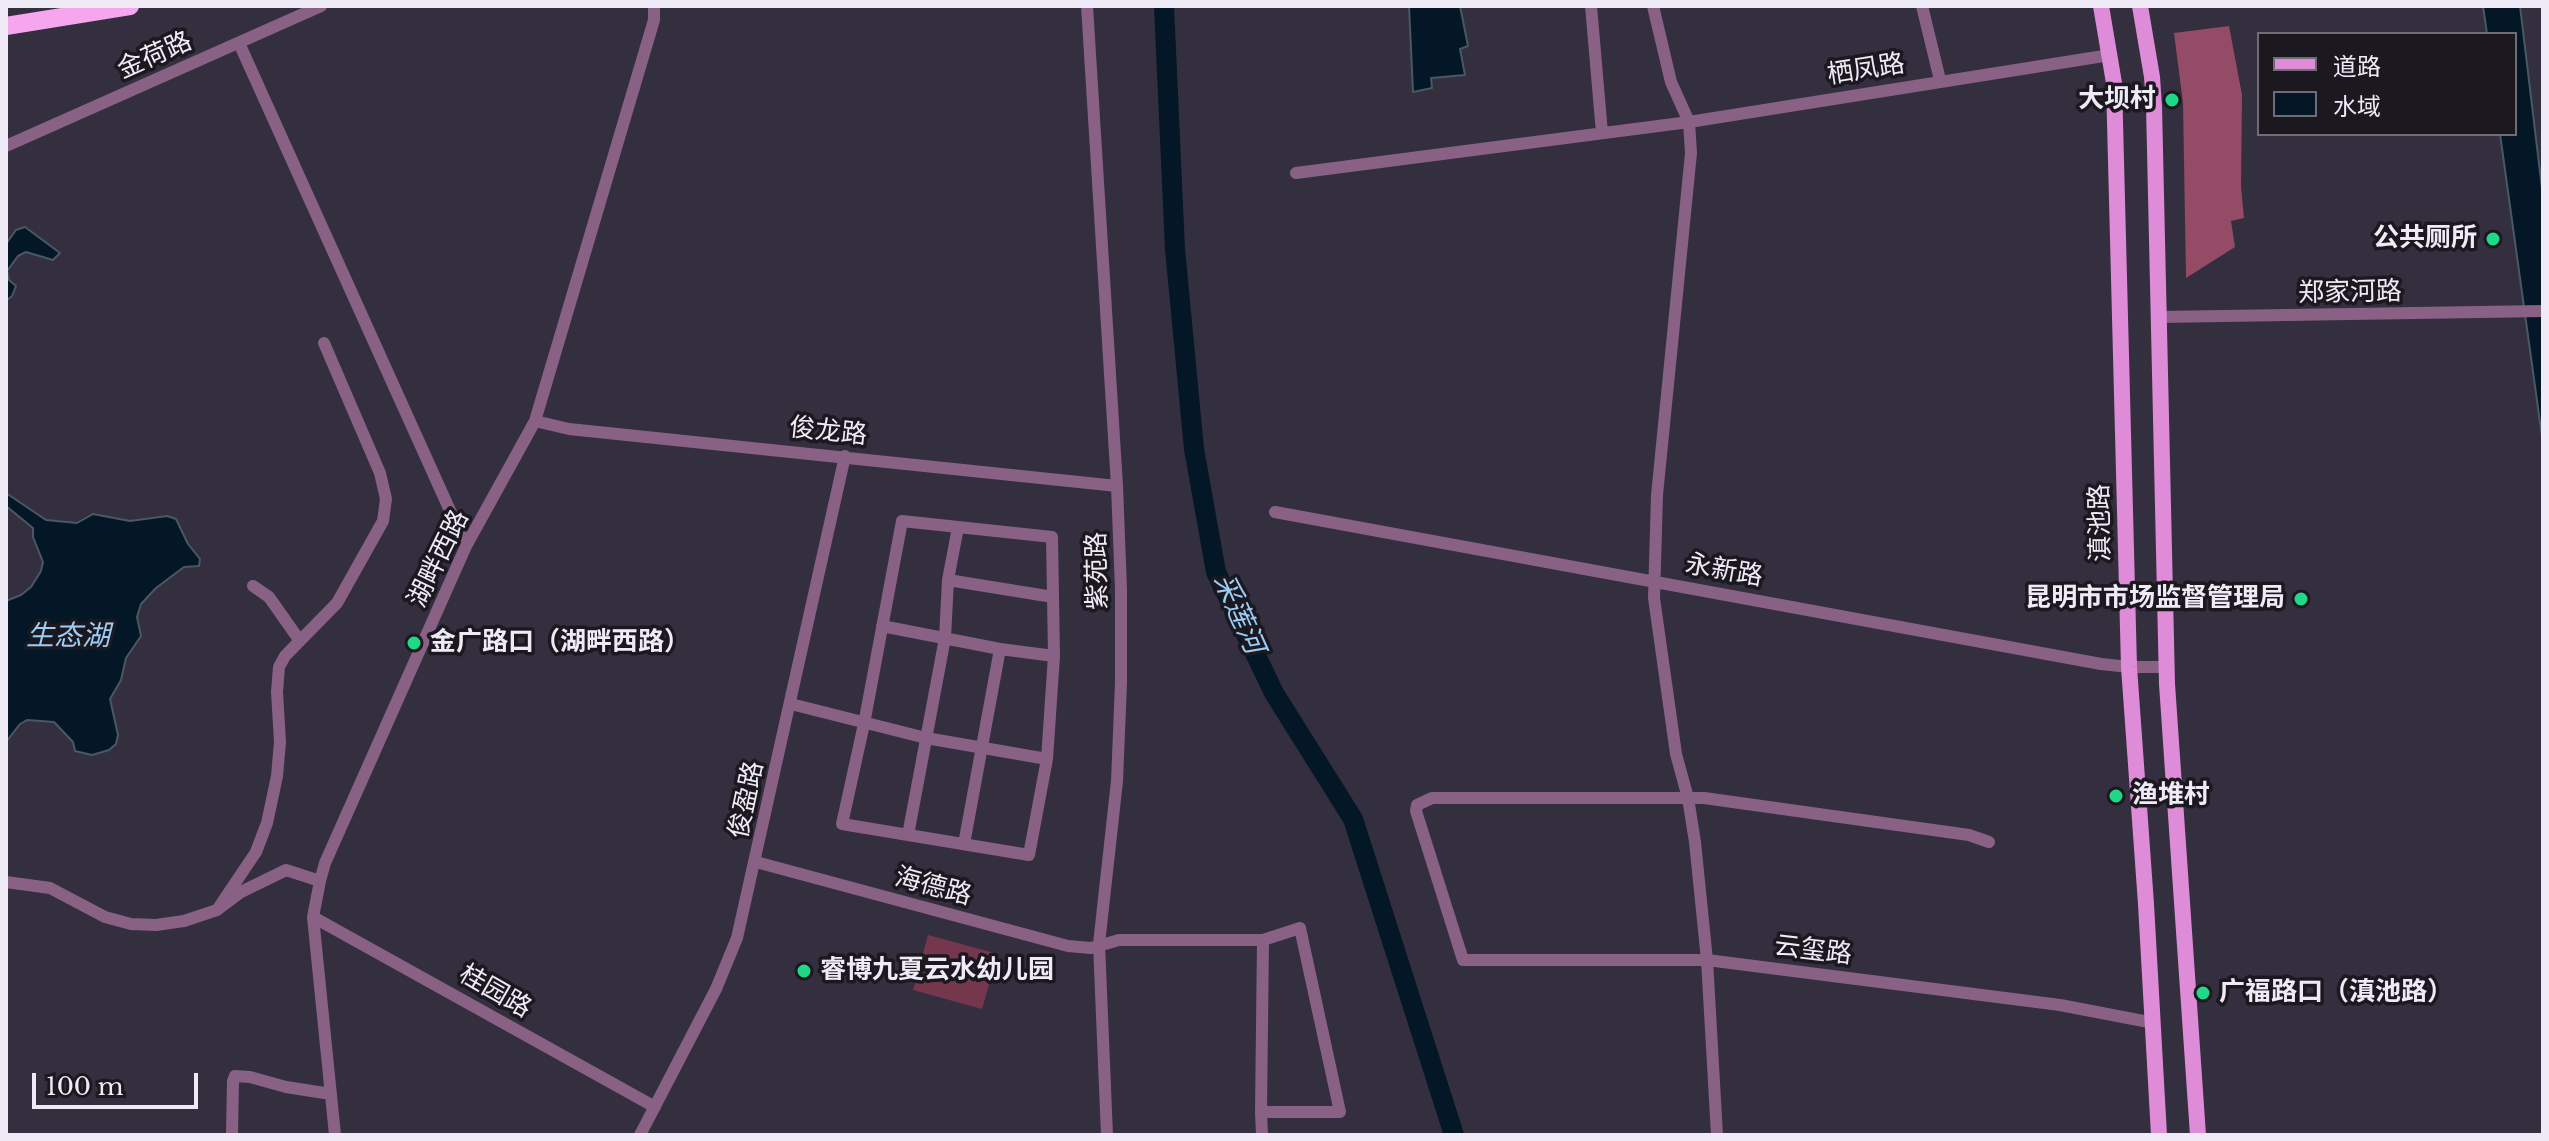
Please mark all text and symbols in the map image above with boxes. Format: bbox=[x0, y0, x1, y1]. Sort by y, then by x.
street label: 金荷路 bbox=[113, 26, 197, 86]
legend bbox=[2257, 32, 2517, 136]
street label: 栖凤路 bbox=[1825, 48, 1907, 92]
text: 道路 bbox=[2333, 52, 2381, 81]
place label: 大坝村 bbox=[2078, 84, 2156, 116]
marker: 大坝村 bbox=[2163, 91, 2181, 109]
text: 水域 bbox=[2333, 92, 2381, 121]
place label: 公共厕所 bbox=[2373, 223, 2477, 255]
marker: 公共厕所 bbox=[2484, 230, 2502, 248]
street label: 郑家河路 bbox=[2298, 276, 2402, 310]
street label: 俊龙路 bbox=[788, 412, 868, 452]
street label: 滇池路 bbox=[2085, 484, 2117, 562]
street label: 湖畔西路 bbox=[402, 505, 476, 613]
street label: 紫苑路 bbox=[1082, 532, 1114, 610]
street label: 永新路 bbox=[1683, 549, 1765, 593]
water label: 采莲河 bbox=[1206, 569, 1270, 659]
place label: 昆明市市场监督管理局 bbox=[2025, 583, 2285, 615]
marker: 昆明市市场监督管理局 bbox=[2292, 590, 2310, 608]
water label: 生态湖 bbox=[26, 620, 110, 654]
place label: 金广路口（湖畔西路） bbox=[430, 627, 690, 659]
marker: 金广路口（湖畔西路） bbox=[405, 634, 423, 652]
street label: 俊盈路 bbox=[724, 759, 770, 841]
place label: 渔堆村 bbox=[2132, 780, 2210, 812]
marker: 渔堆村 bbox=[2107, 787, 2125, 805]
street label: 海德路 bbox=[891, 862, 975, 912]
street label: 云玺路 bbox=[1772, 931, 1854, 971]
place label: 睿博九夏云水幼儿园 bbox=[820, 955, 1054, 987]
street label: 桂园路 bbox=[453, 959, 537, 1025]
marker: 睿博九夏云水幼儿园 bbox=[795, 962, 813, 980]
place label: 广福路口（滇池路） bbox=[2219, 977, 2453, 1009]
marker: 广福路口（滇池路） bbox=[2194, 984, 2212, 1002]
scale bar bbox=[36, 1057, 202, 1107]
text: 100 m bbox=[46, 1072, 124, 1101]

